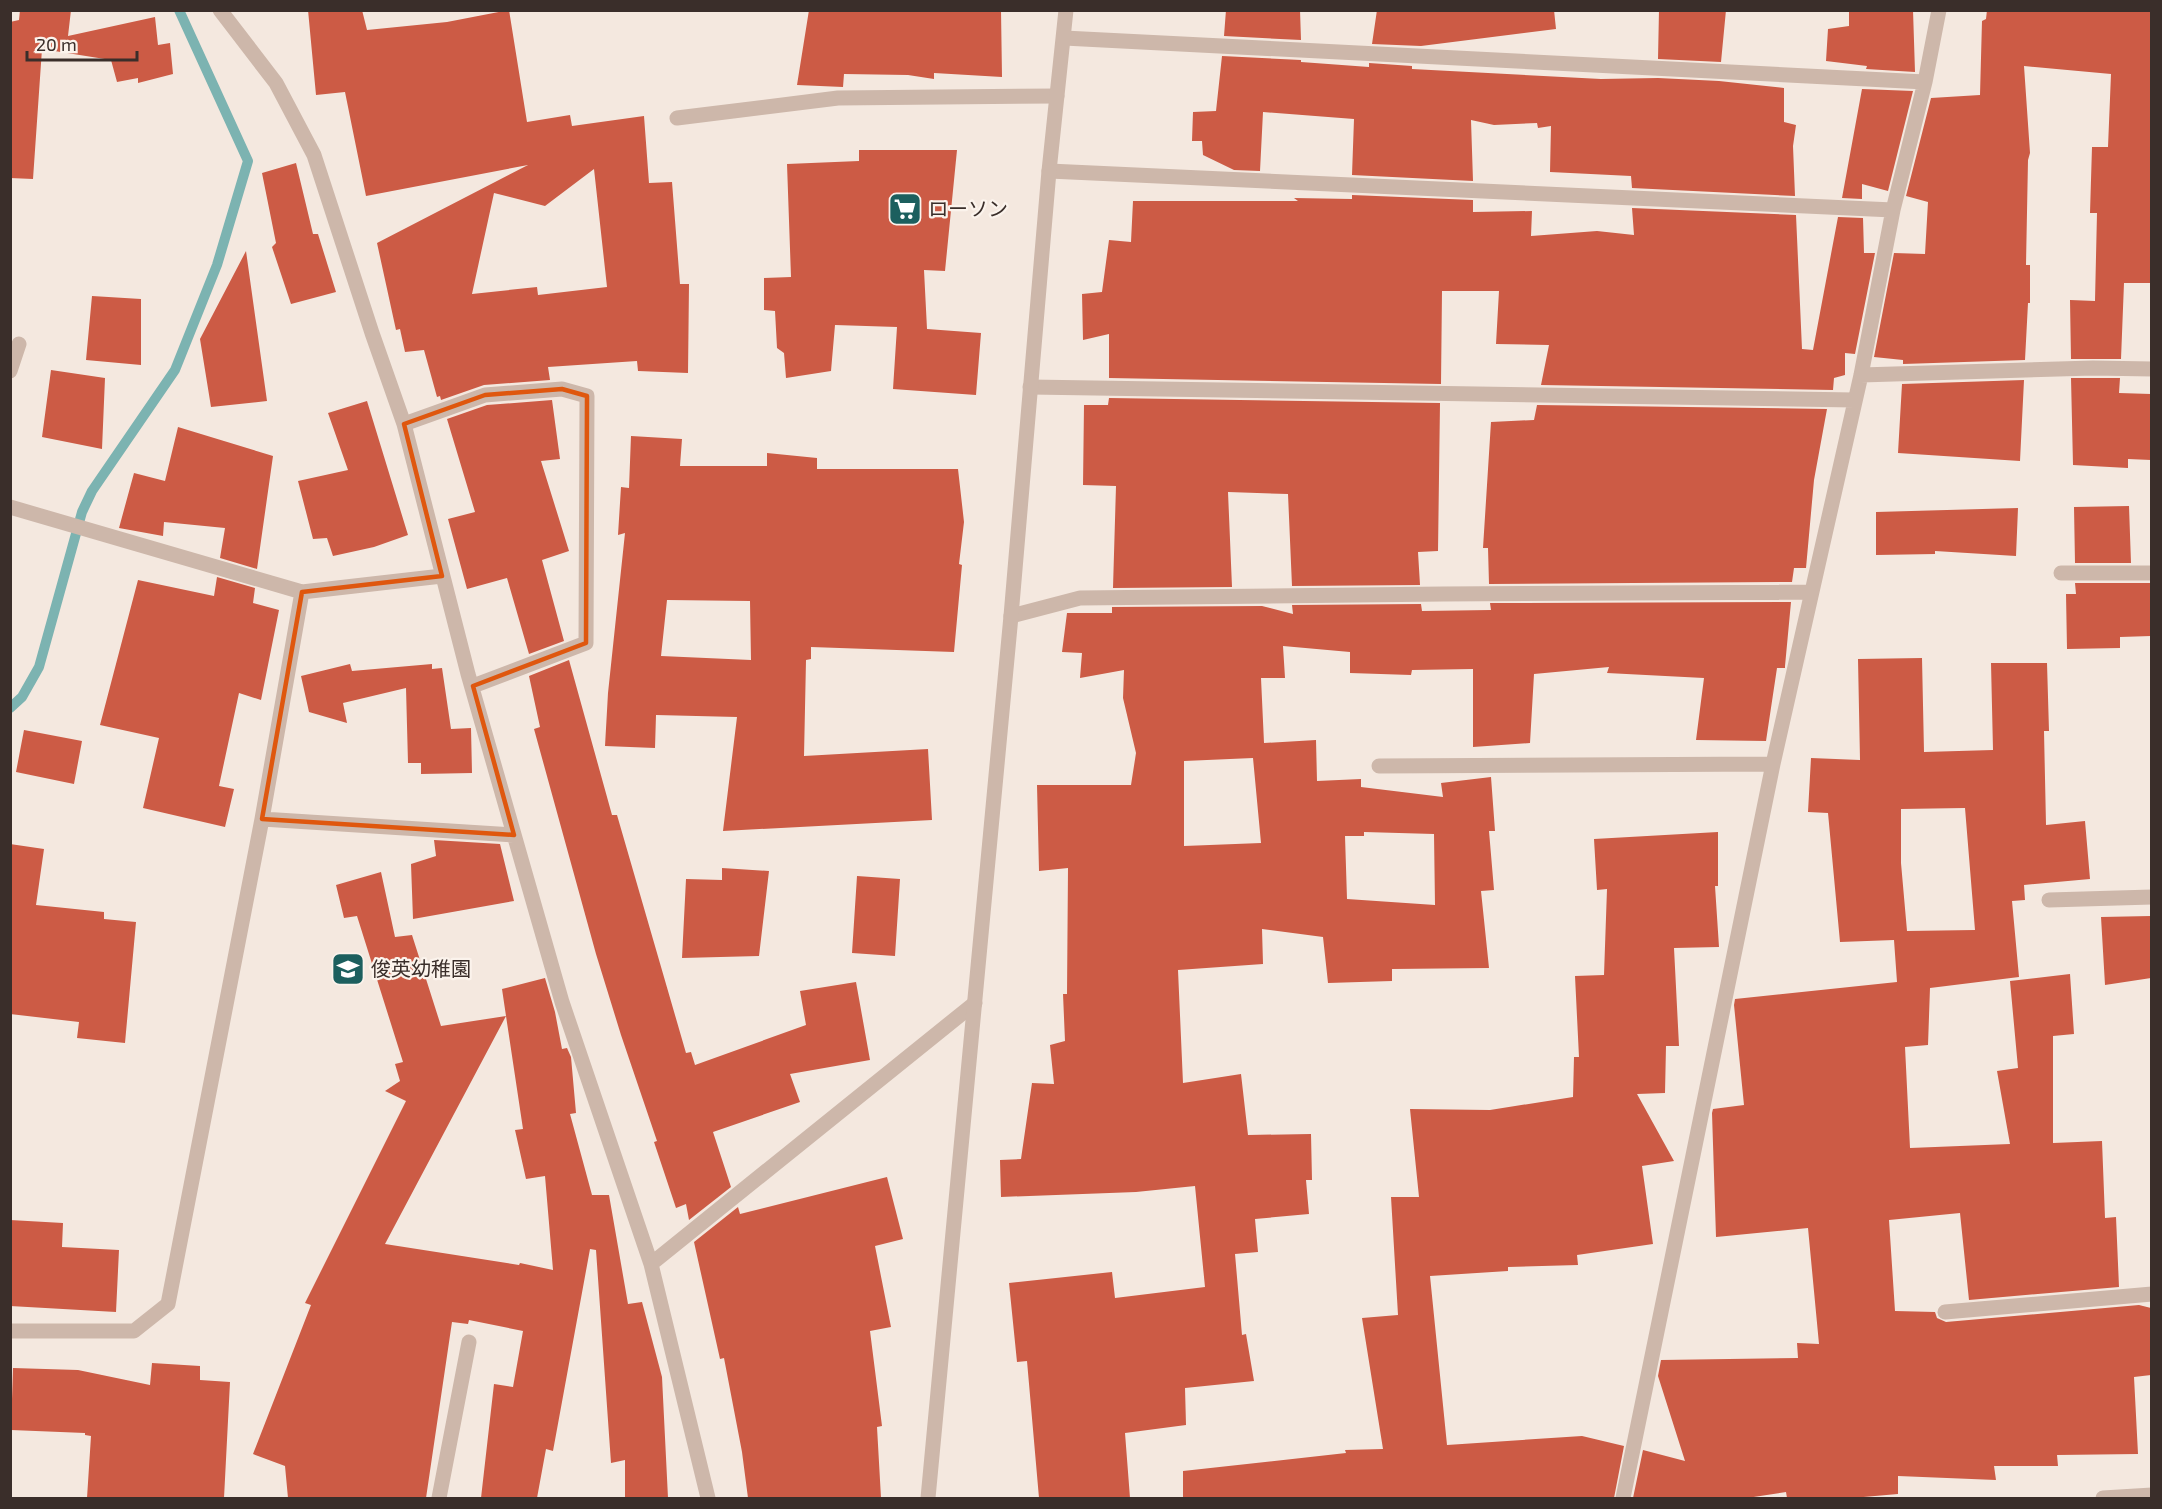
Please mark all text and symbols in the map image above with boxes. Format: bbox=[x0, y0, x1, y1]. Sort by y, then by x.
scale bar bbox=[27, 24, 136, 62]
text: 20 m bbox=[36, 33, 77, 55]
supermarket icon: ローソン bbox=[887, 191, 923, 227]
place label: ローソン bbox=[928, 196, 1008, 220]
school or university icon: 俊英幼稚園 bbox=[330, 951, 366, 987]
place label: 俊英幼稚園 bbox=[371, 956, 471, 980]

